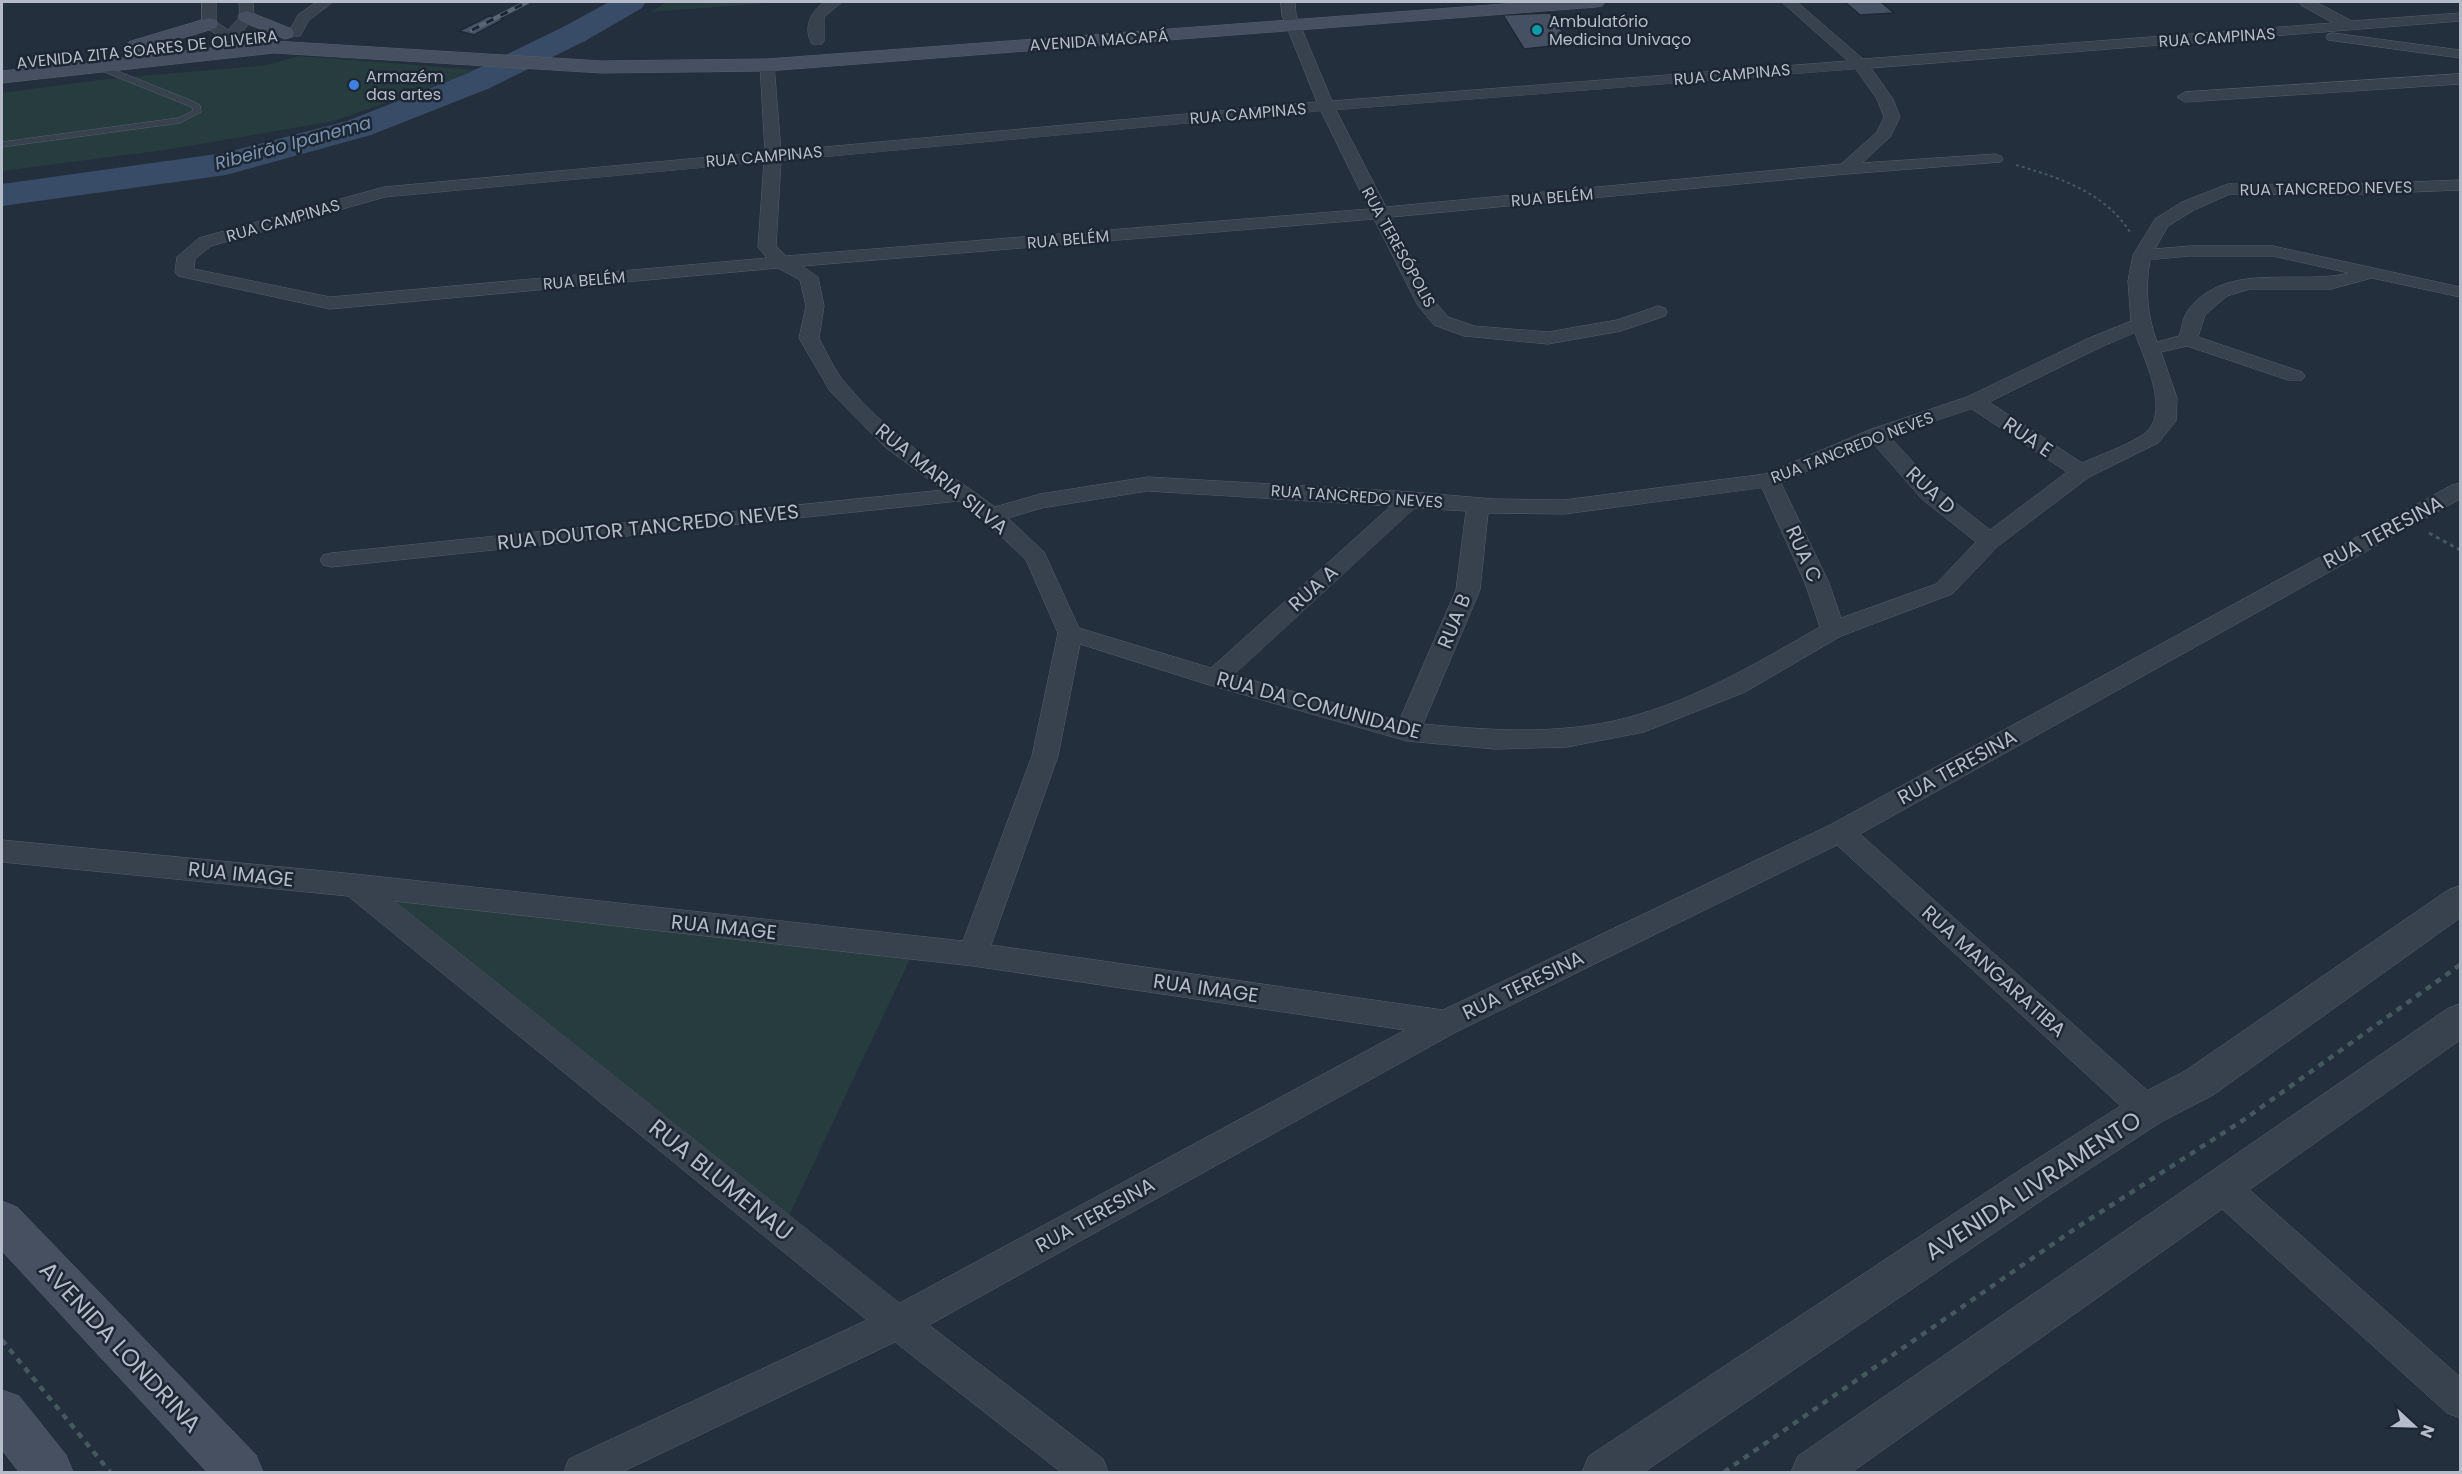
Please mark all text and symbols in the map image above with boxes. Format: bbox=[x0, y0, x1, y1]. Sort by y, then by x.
place label: Ambulatório Medicina Univaço bbox=[1549, 10, 1691, 51]
street label: RUA CAMPINAS bbox=[2158, 22, 2276, 53]
marker: Ambulatório Medicina Univaço bbox=[1530, 23, 1544, 37]
street label: AVENIDA ZITA SOARES DE OLIVEIRA bbox=[15, 24, 279, 75]
street label: AVENIDA MACAPÁ bbox=[1029, 24, 1169, 57]
street label: RUA CAMPINAS bbox=[1673, 58, 1791, 91]
place label: Armazém das artes bbox=[366, 65, 444, 106]
marker: Armazém das artes bbox=[347, 78, 361, 92]
street label: RUA CAMPINAS bbox=[1189, 97, 1307, 130]
water label: Ribeirão Ipanema bbox=[212, 110, 374, 175]
street label: RUA CAMPINAS bbox=[705, 140, 823, 173]
street label: RUA TANCREDO NEVES bbox=[2240, 175, 2412, 202]
street label: RUA BELÉM bbox=[1510, 182, 1594, 213]
street label: RUA TERESÓPOLIS bbox=[1356, 183, 1441, 312]
street label: RUA CAMPINAS bbox=[224, 193, 343, 248]
street label: RUA BELÉM bbox=[1026, 224, 1110, 255]
street label: RUA BELÉM bbox=[542, 265, 626, 296]
street label: RUA TANCREDO NEVES bbox=[1767, 406, 1937, 489]
street label: RUA E bbox=[1997, 410, 2059, 464]
street label: RUA MARIA SILVA bbox=[870, 417, 1014, 541]
street label: RUA D bbox=[1900, 460, 1962, 520]
street label: RUA TANCREDO NEVES bbox=[1270, 479, 1444, 514]
street label: RUA TERESINA bbox=[2318, 489, 2448, 575]
street label: RUA DOUTOR TANCREDO NEVES bbox=[496, 497, 800, 557]
street label: RUA C bbox=[1779, 521, 1829, 587]
street label: RUA A bbox=[1282, 558, 1344, 618]
street label: RUA B bbox=[1430, 589, 1478, 653]
street label: RUA DA COMUNIDADE bbox=[1214, 664, 1424, 746]
street label: RUA TERESINA bbox=[1892, 723, 2022, 811]
street label: RUA IMAGE bbox=[187, 855, 295, 893]
street label: RUA MANGARATIBA bbox=[1916, 899, 2072, 1043]
street label: RUA IMAGE bbox=[670, 908, 778, 946]
street label: RUA TERESINA bbox=[1457, 943, 1589, 1027]
street label: RUA IMAGE bbox=[1152, 967, 1260, 1009]
street label: AVENIDA LIVRAMENTO bbox=[1918, 1103, 2147, 1268]
street label: RUA BLUMENAU bbox=[642, 1111, 800, 1248]
street label: RUA TERESINA bbox=[1030, 1171, 1160, 1259]
street label: AVENIDA LONDRINA bbox=[32, 1254, 209, 1440]
north arrow bbox=[2384, 1396, 2444, 1456]
text: N bbox=[2415, 1422, 2440, 1441]

